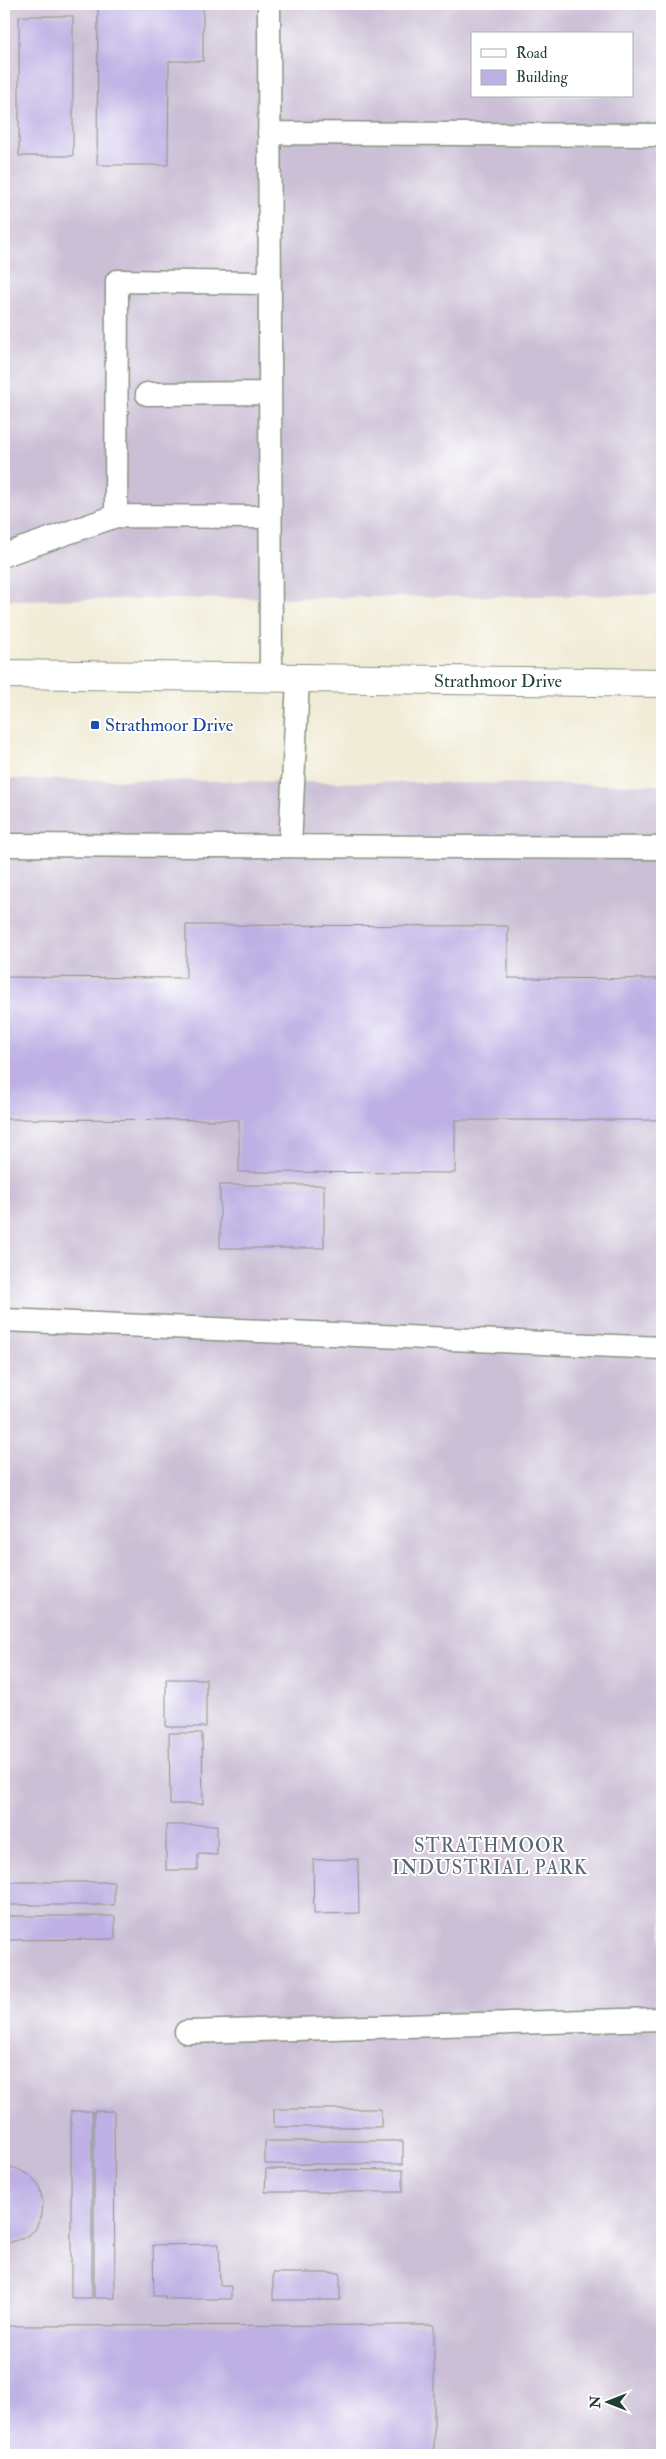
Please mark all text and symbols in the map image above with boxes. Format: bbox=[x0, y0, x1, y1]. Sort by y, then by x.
legend bbox=[471, 32, 634, 98]
text: Road bbox=[516, 44, 548, 63]
text: Building bbox=[516, 68, 568, 87]
street label: Strathmoor Drive bbox=[434, 670, 563, 693]
place label: Strathmoor Drive bbox=[105, 714, 234, 737]
marker: Strathmoor Drive bbox=[89, 719, 101, 731]
district label: STRATHMOOR INDUSTRIAL PARK bbox=[392, 1834, 588, 1880]
north arrow bbox=[584, 2376, 634, 2426]
text: N bbox=[587, 2395, 604, 2409]

